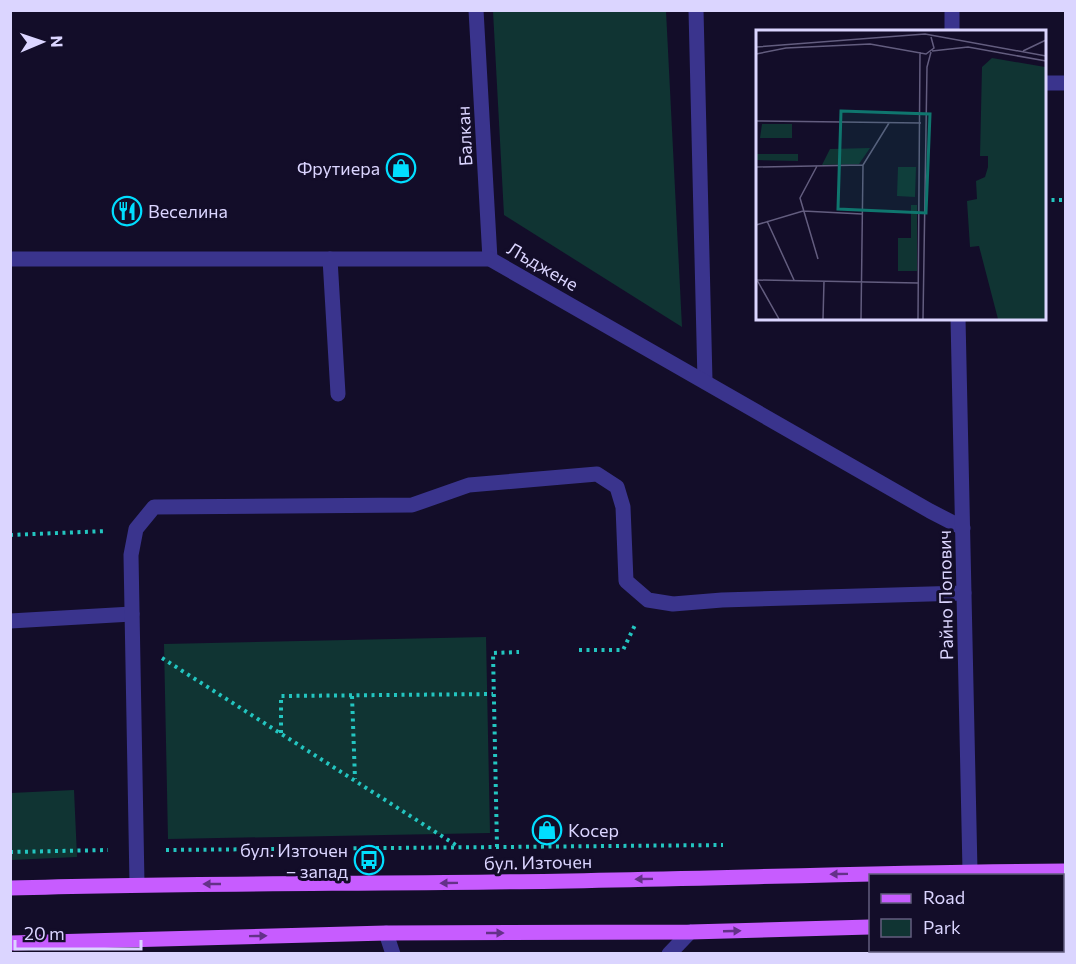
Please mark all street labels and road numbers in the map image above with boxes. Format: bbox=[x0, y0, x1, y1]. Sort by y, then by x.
street label: Балкан bbox=[451, 105, 477, 167]
street label: Лъджене bbox=[504, 237, 582, 295]
street label: Райно Попович bbox=[933, 530, 957, 660]
street label: бул. Източен bbox=[484, 850, 592, 874]

